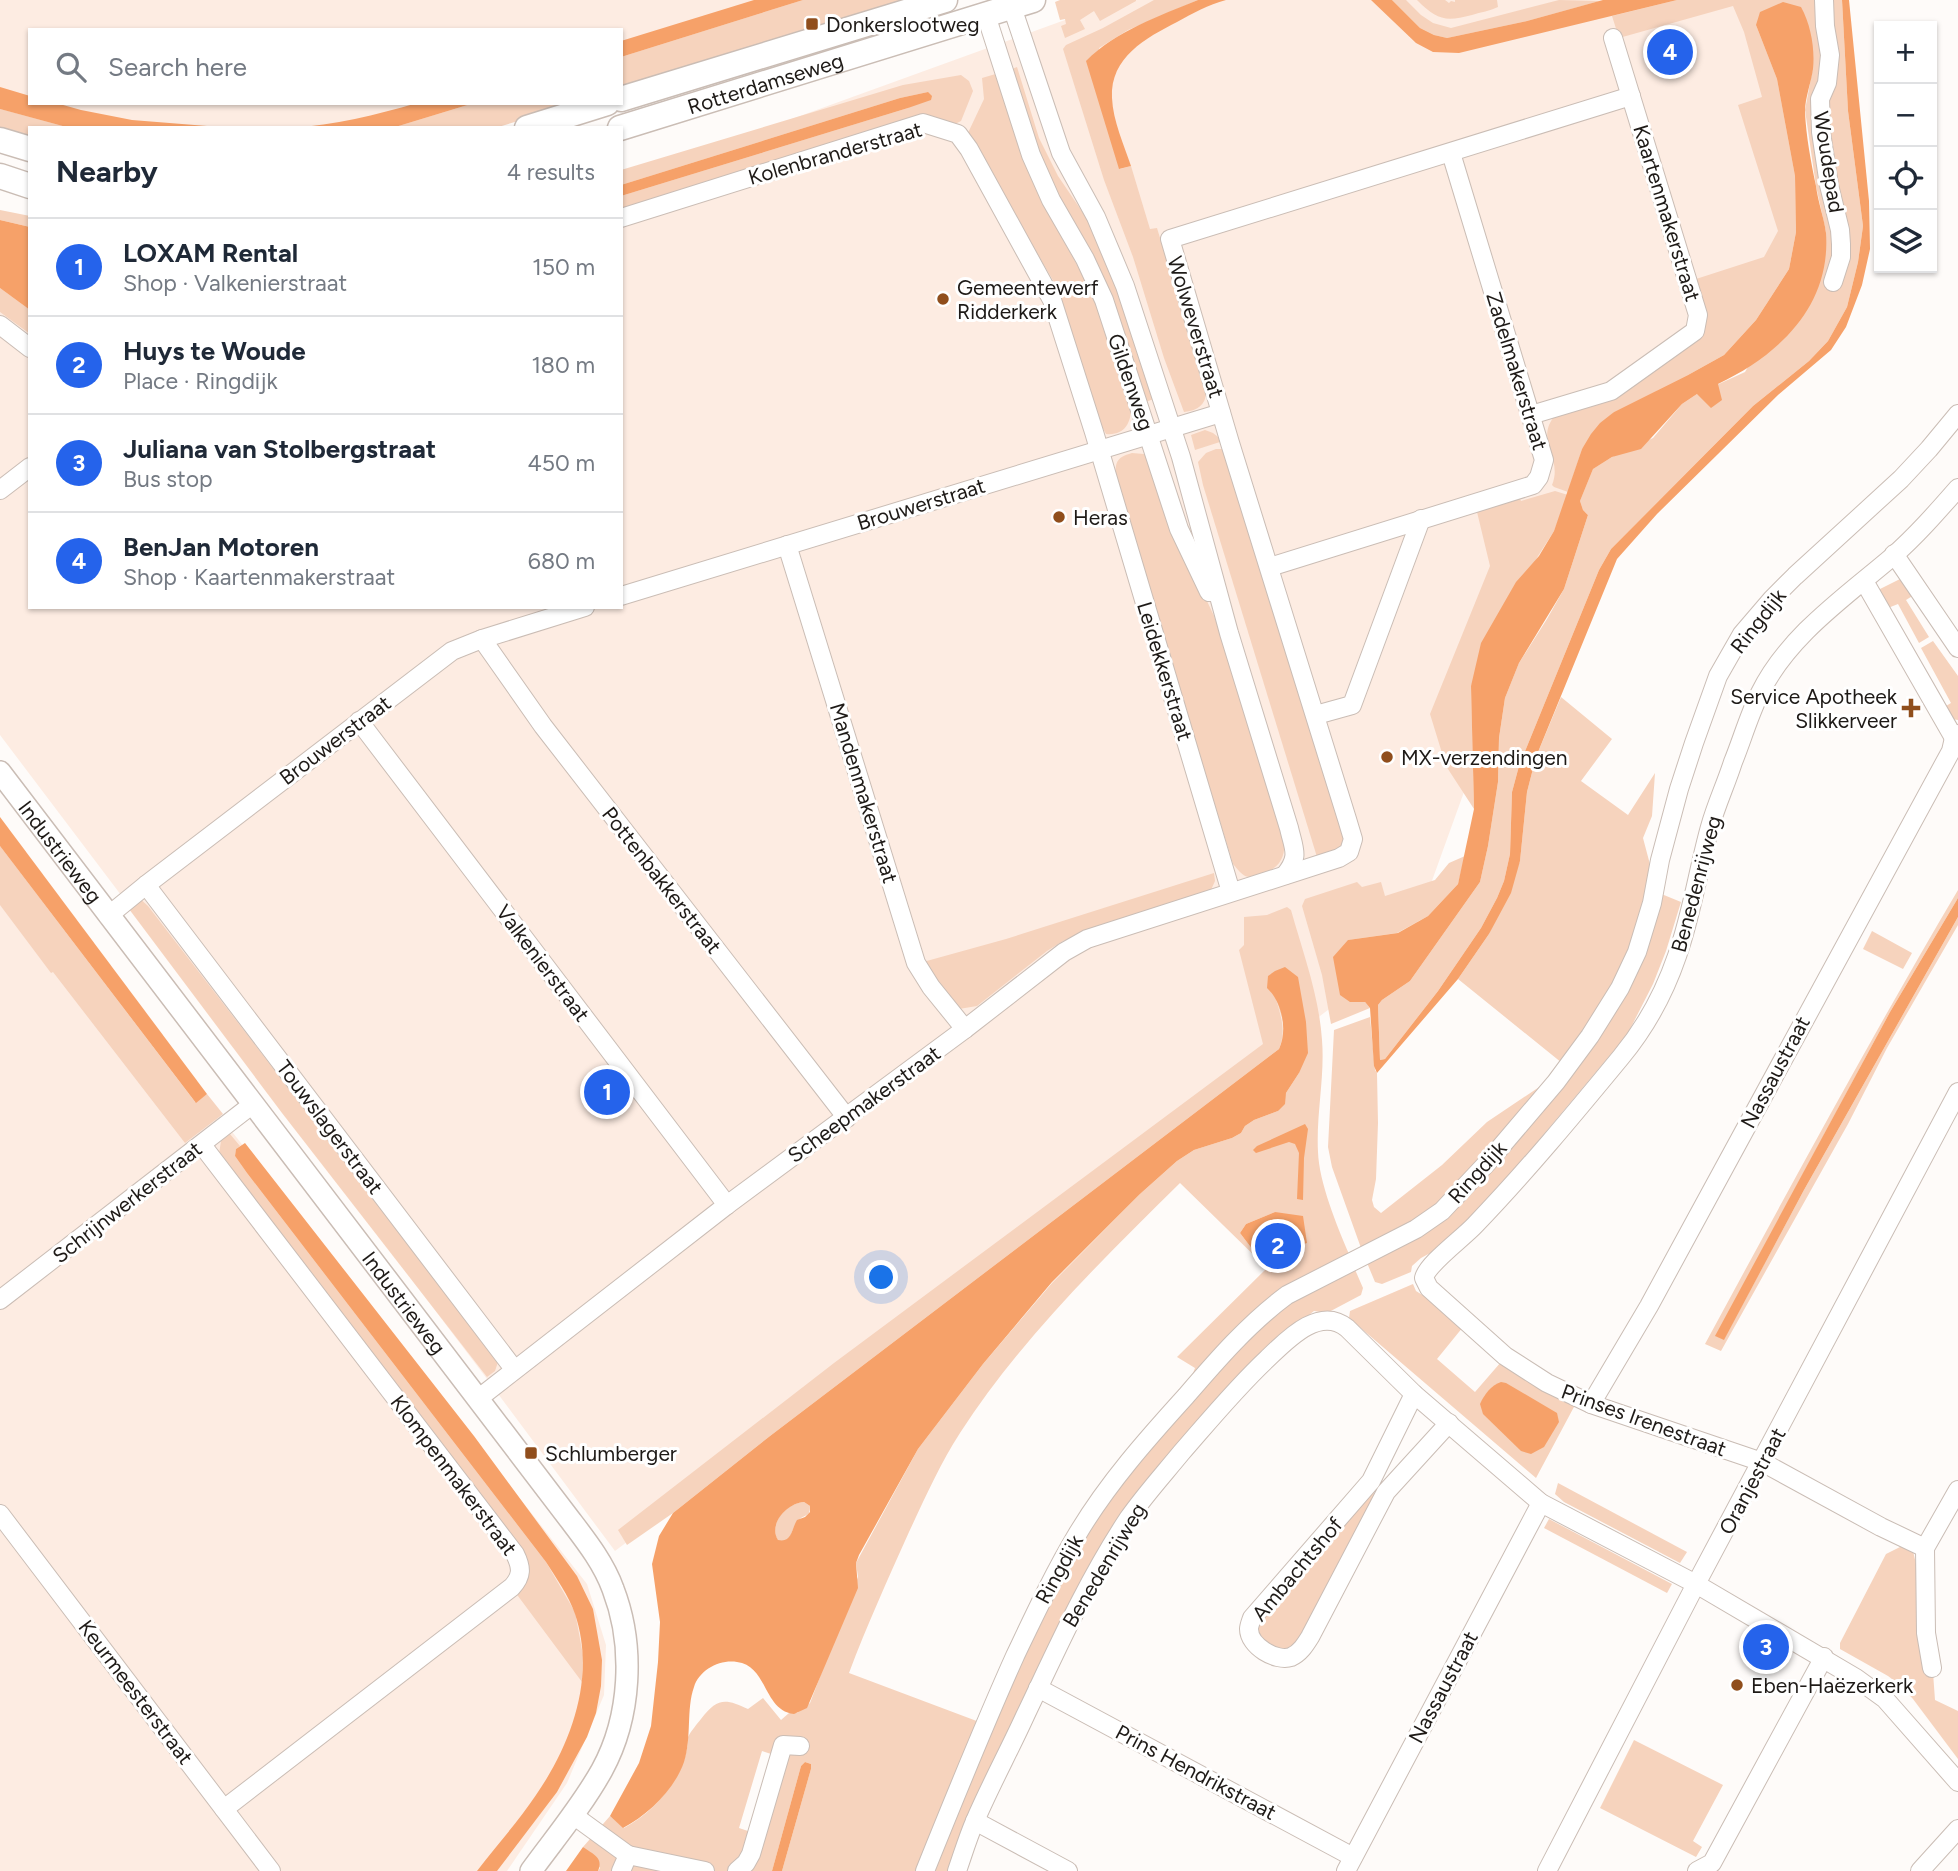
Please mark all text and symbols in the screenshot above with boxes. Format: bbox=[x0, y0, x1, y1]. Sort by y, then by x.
place label: Donkerslootweg bbox=[826, 12, 980, 37]
marker: Donkerslootweg bbox=[804, 16, 820, 32]
map controls bbox=[1874, 21, 1937, 273]
button: + bbox=[1874, 21, 1937, 84]
pin: 4 bbox=[1647, 26, 1693, 78]
search box bbox=[28, 28, 623, 105]
street label: Rotterdamseweg bbox=[684, 47, 846, 119]
icon: search bbox=[52, 48, 90, 86]
text: Search here bbox=[108, 51, 247, 83]
button: − bbox=[1874, 84, 1937, 147]
street label: Woudepad bbox=[1809, 109, 1849, 215]
street label: Kolenbranderstraat bbox=[745, 116, 925, 190]
street label: Kaartenmakerstraat bbox=[1628, 122, 1706, 304]
button: locate bbox=[1874, 147, 1937, 210]
text: Nearby bbox=[56, 153, 158, 190]
text: 4 results bbox=[507, 158, 595, 186]
button: layers bbox=[1874, 210, 1937, 273]
text: LOXAM Rental bbox=[123, 237, 298, 269]
text: 1 bbox=[74, 253, 84, 281]
text: 150 m bbox=[532, 253, 595, 281]
street label: Wolweverstraat bbox=[1163, 253, 1229, 401]
text: Shop · Valkenierstraat bbox=[123, 269, 347, 297]
place label: Gemeentewerf Ridderkerk bbox=[957, 275, 1099, 324]
street label: Zadelmakerstraat bbox=[1481, 289, 1553, 453]
marker: Gemeentewerf Ridderkerk bbox=[935, 291, 951, 307]
street label: Gildenweg bbox=[1103, 330, 1159, 434]
text: Huys te Woude bbox=[123, 335, 306, 367]
text: 2 bbox=[72, 351, 86, 379]
text: 180 m bbox=[531, 351, 595, 379]
text: Place · Ringdijk bbox=[123, 367, 278, 395]
text: Juliana van Stolbergstraat bbox=[123, 433, 436, 465]
text: 3 bbox=[73, 449, 85, 477]
text: 450 m bbox=[527, 449, 595, 477]
text: Bus stop bbox=[123, 465, 213, 493]
street label: Brouwerstraat bbox=[854, 473, 988, 535]
place label: Heras bbox=[1073, 505, 1128, 530]
marker: Heras bbox=[1051, 509, 1067, 525]
text: BenJan Motoren bbox=[123, 531, 319, 563]
text: 4 bbox=[72, 547, 86, 575]
text: 680 m bbox=[528, 547, 595, 575]
text: Shop · Kaartenmakerstraat bbox=[123, 563, 395, 591]
street label: Ringdijk bbox=[1725, 583, 1791, 658]
street label: Leidekkerstraat bbox=[1132, 599, 1198, 744]
place label: Service Apotheek Slikkerveer bbox=[1730, 684, 1898, 733]
street label: Brouwerstraat bbox=[274, 690, 396, 790]
street label: Mandenmakerstraat bbox=[825, 700, 903, 886]
marker: Service Apotheek Slikkerveer bbox=[1903, 700, 1919, 716]
place label: MX-verzendingen bbox=[1401, 745, 1568, 770]
marker: MX-verzendingen bbox=[1379, 749, 1395, 765]
street label: Industrieweg bbox=[14, 795, 108, 908]
street label: Pottenbakkerstraat bbox=[597, 802, 727, 958]
street label: Benedenrijweg bbox=[1666, 813, 1726, 955]
street label: Valkenierstraat bbox=[491, 900, 595, 1026]
street label: Nassaustraat bbox=[1735, 1012, 1815, 1132]
street label: Scheepmakerstraat bbox=[783, 1040, 945, 1168]
street label: Touwslagerstraat bbox=[272, 1055, 388, 1199]
pin: 1 bbox=[584, 1066, 630, 1118]
street label: Ringdijk bbox=[1443, 1135, 1512, 1208]
street label: Schrijnwerkerstraat bbox=[47, 1136, 207, 1268]
pin: 2 bbox=[1255, 1220, 1301, 1272]
street label: Industrieweg bbox=[357, 1246, 451, 1359]
your location bbox=[864, 1260, 898, 1294]
street label: Prinses Irenestraat bbox=[1558, 1379, 1730, 1461]
street label: Klompenmakerstraat bbox=[386, 1390, 523, 1560]
street label: Oranjestraat bbox=[1713, 1423, 1791, 1539]
place label: Schlumberger bbox=[545, 1441, 677, 1466]
marker: Schlumberger bbox=[523, 1445, 539, 1461]
street label: Benedenrijweg bbox=[1057, 1498, 1151, 1632]
street label: Ambachtshof bbox=[1246, 1512, 1348, 1626]
street label: Ringdijk bbox=[1030, 1529, 1089, 1608]
street label: Keurmeesterstraat bbox=[74, 1615, 198, 1769]
pin: 3 bbox=[1743, 1621, 1789, 1673]
street label: Nassaustraat bbox=[1403, 1627, 1483, 1747]
place label: Eben-Haëzerkerk bbox=[1751, 1673, 1914, 1698]
marker: Eben-Haëzerkerk bbox=[1729, 1677, 1745, 1693]
street label: Prins Hendrikstraat bbox=[1111, 1719, 1281, 1825]

